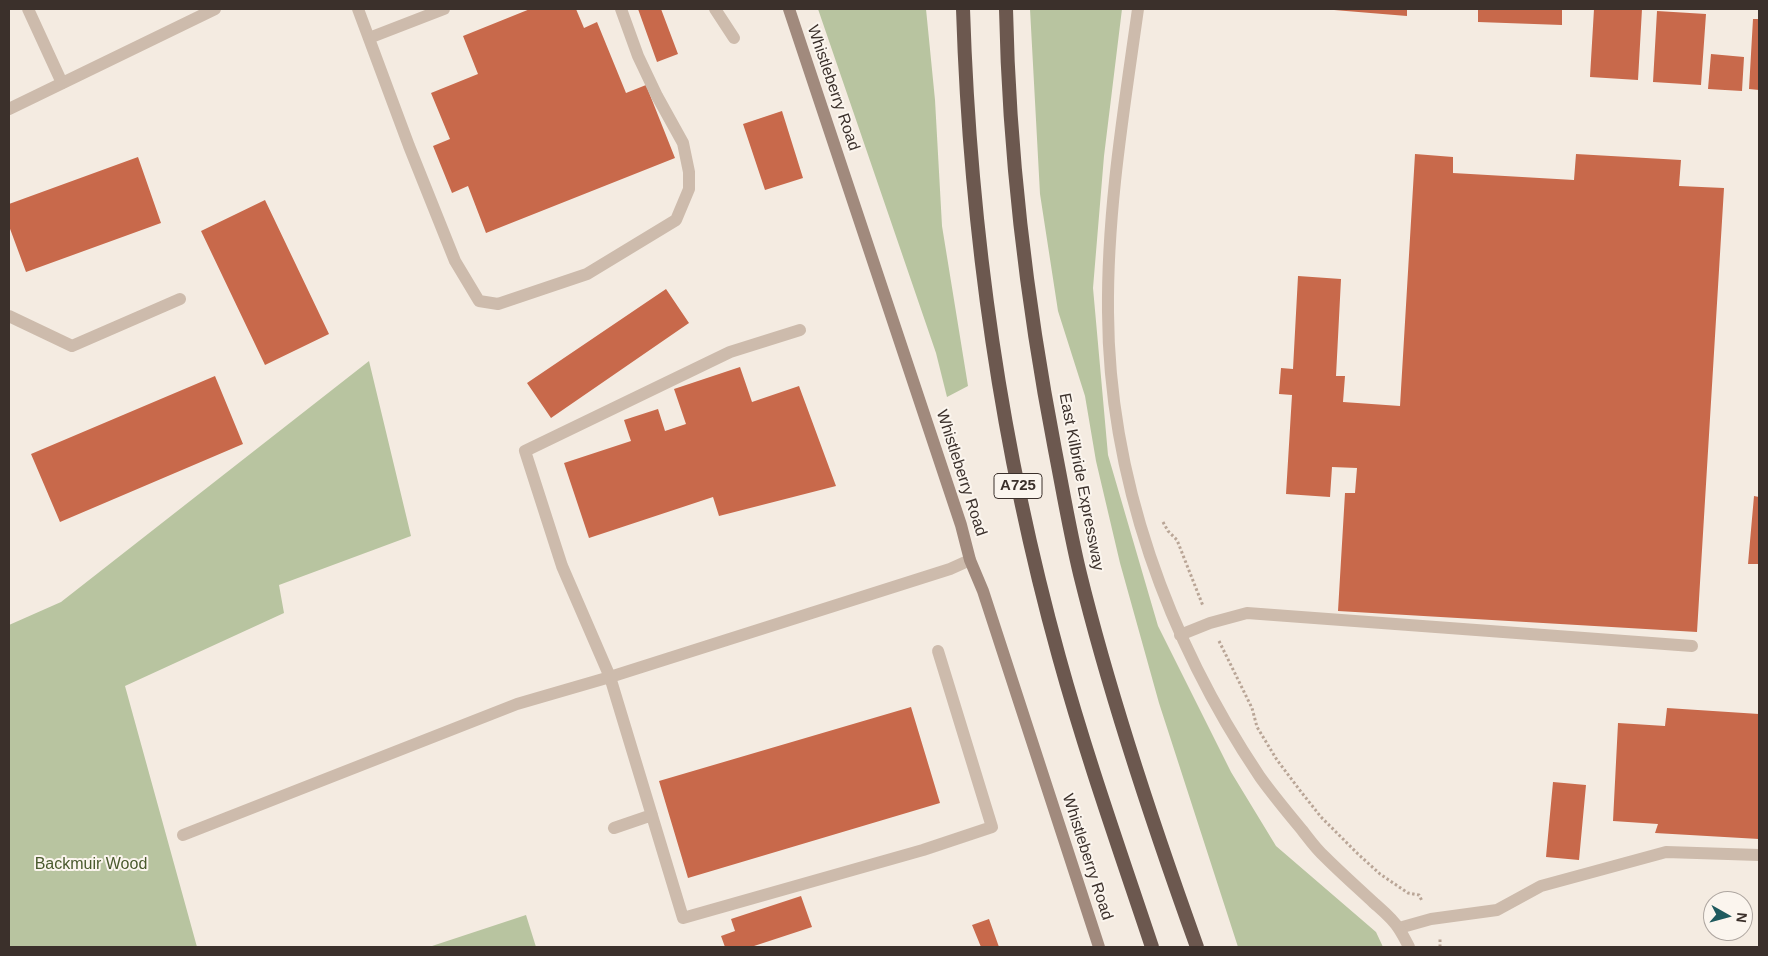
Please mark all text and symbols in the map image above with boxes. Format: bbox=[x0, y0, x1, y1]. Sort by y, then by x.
street label: Whistleberry Road bbox=[803, 23, 863, 153]
street label: East Kilbride Expressway bbox=[1054, 392, 1108, 572]
street label: Whistleberry Road bbox=[932, 407, 990, 539]
road number: A725 bbox=[994, 474, 1042, 498]
street label: Whistleberry Road bbox=[1058, 791, 1116, 923]
park label: Backmuir Wood bbox=[35, 855, 147, 875]
north arrow bbox=[1703, 891, 1753, 941]
text: N bbox=[1733, 912, 1750, 924]

